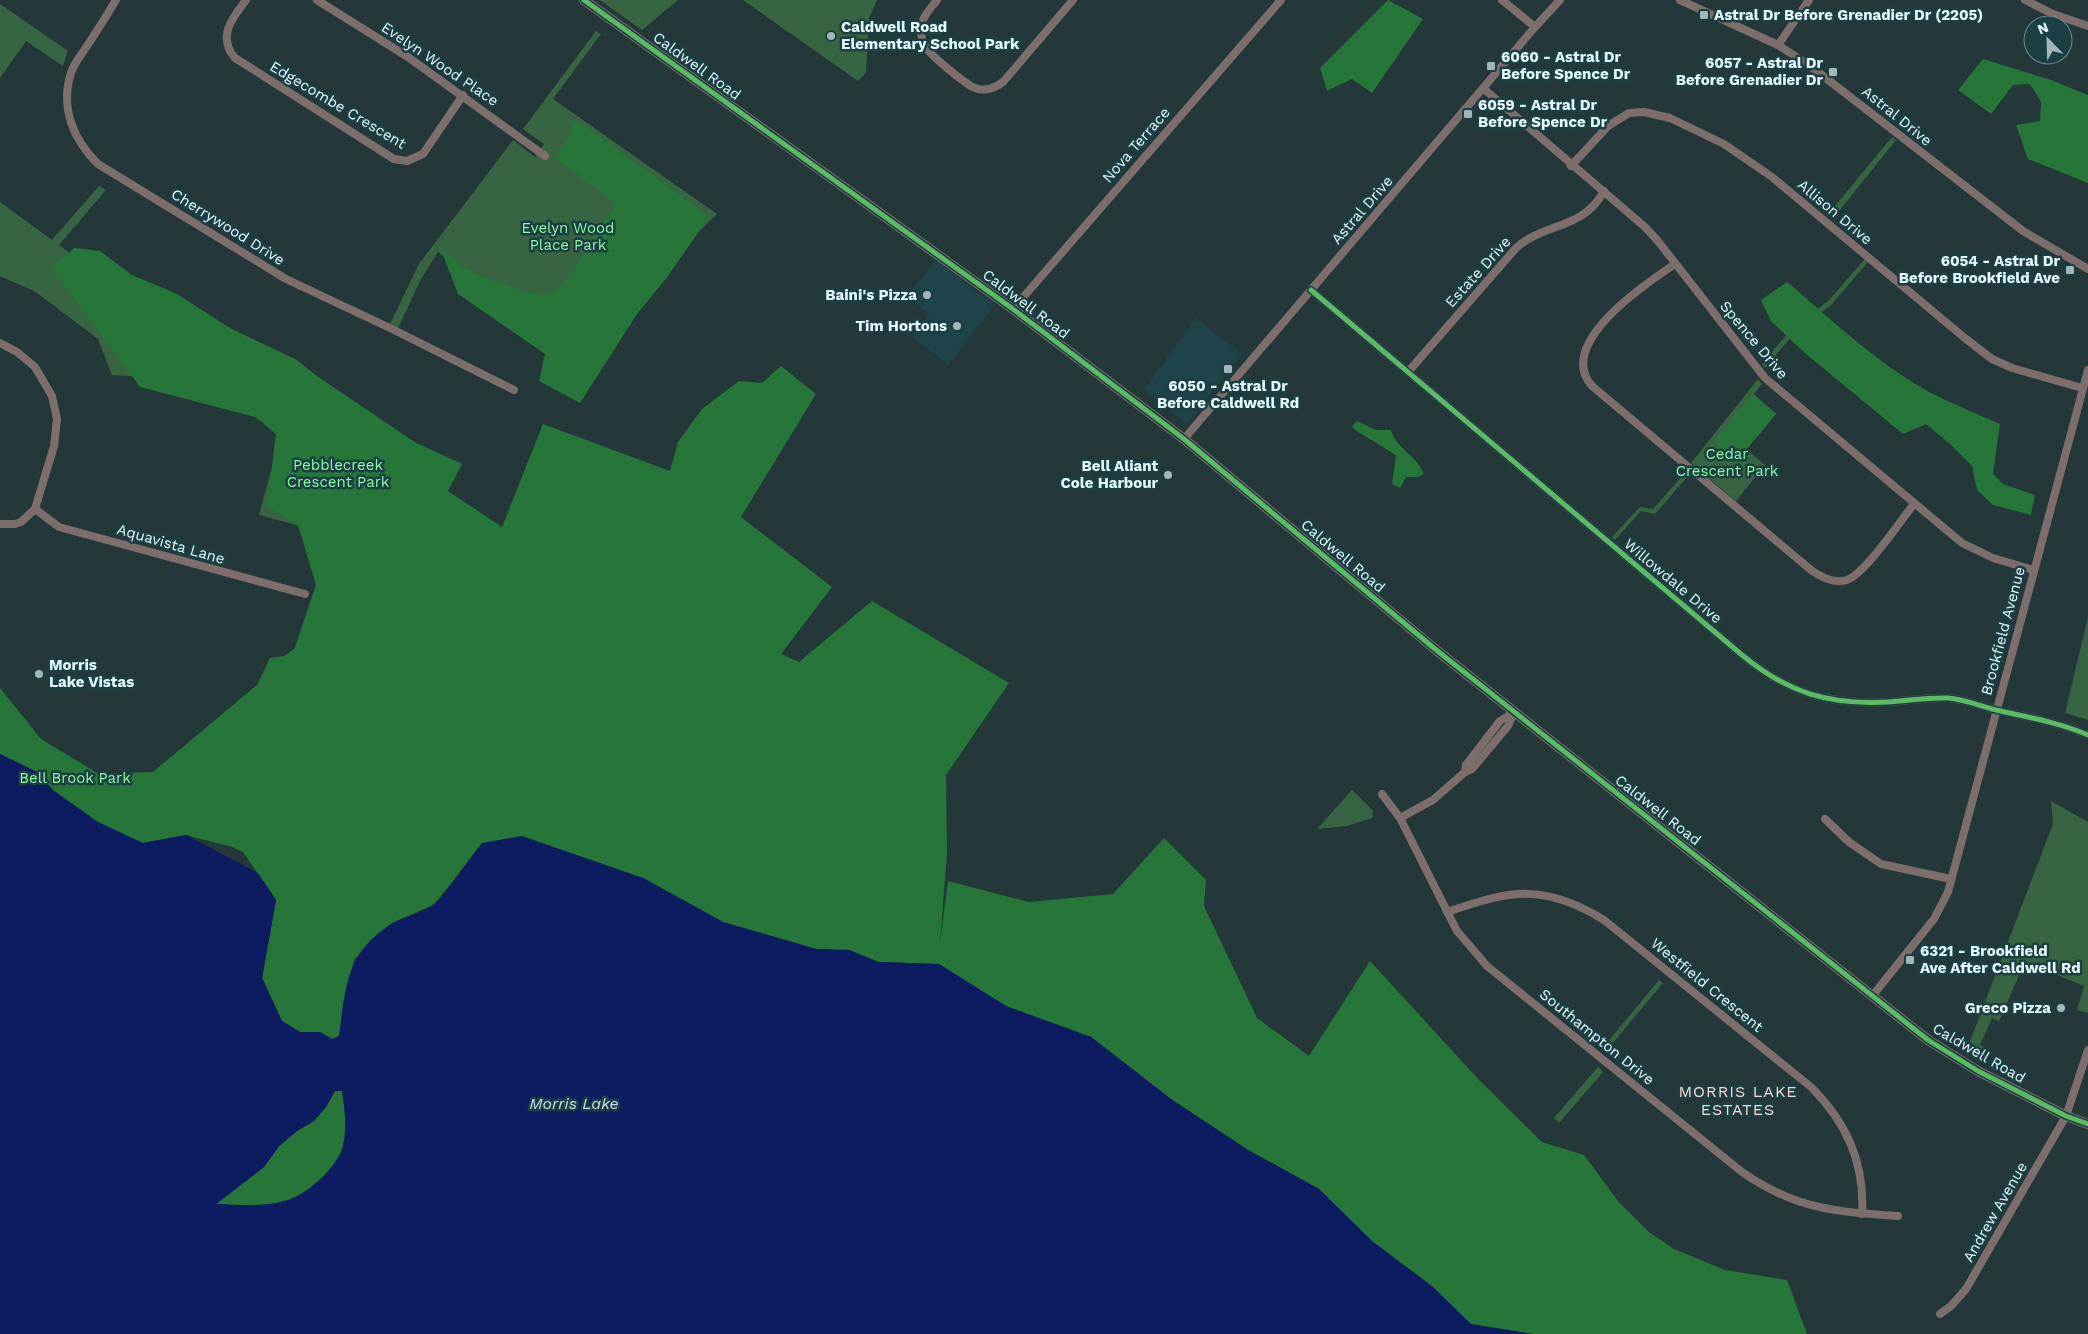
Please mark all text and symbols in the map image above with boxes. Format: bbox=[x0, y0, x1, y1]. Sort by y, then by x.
place label: Astral Dr Before Grenadier Dr (2205) bbox=[1714, 6, 1983, 24]
marker: Astral Dr Before Grenadier Dr (2205) bbox=[1698, 9, 1710, 21]
north arrow bbox=[2023, 15, 2073, 65]
street label: Evelyn Wood Place bbox=[378, 18, 502, 110]
place label: Caldwell Road Elementary School Park bbox=[841, 18, 1020, 53]
text: N bbox=[2035, 19, 2051, 37]
street label: Caldwell Road bbox=[650, 28, 744, 104]
marker: Caldwell Road Elementary School Park bbox=[825, 30, 837, 42]
place label: 6060 - Astral Dr Before Spence Dr bbox=[1501, 48, 1631, 83]
place label: 6057 - Astral Dr Before Grenadier Dr bbox=[1676, 54, 1824, 89]
street label: Edgecombe Crescent bbox=[267, 57, 410, 153]
marker: 6060 - Astral Dr Before Spence Dr bbox=[1485, 60, 1497, 72]
marker: 6057 - Astral Dr Before Grenadier Dr bbox=[1827, 66, 1839, 78]
street label: Astral Drive bbox=[1858, 82, 1936, 150]
place label: 6059 - Astral Dr Before Spence Dr bbox=[1478, 96, 1608, 131]
street label: Nova Terrace bbox=[1098, 104, 1174, 186]
marker: 6059 - Astral Dr Before Spence Dr bbox=[1462, 108, 1474, 120]
street label: Astral Drive bbox=[1327, 172, 1397, 248]
street label: Allison Drive bbox=[1794, 176, 1876, 248]
street label: Cherrywood Drive bbox=[168, 185, 288, 269]
park label: Evelyn Wood Place Park bbox=[522, 219, 614, 254]
street label: Estate Drive bbox=[1441, 233, 1515, 311]
place label: 6054 - Astral Dr Before Brookfield Ave bbox=[1899, 252, 2061, 287]
marker: 6054 - Astral Dr Before Brookfield Ave bbox=[2064, 264, 2076, 276]
street label: Caldwell Road bbox=[979, 265, 1073, 343]
place label: Baini's Pizza bbox=[825, 286, 917, 304]
marker: Baini's Pizza bbox=[921, 289, 933, 301]
street label: Spence Drive bbox=[1716, 297, 1792, 383]
place label: Tim Hortons bbox=[855, 317, 947, 335]
marker: Tim Hortons bbox=[951, 320, 963, 332]
marker: 6050 - Astral Dr Before Caldwell Rd bbox=[1222, 363, 1234, 375]
place label: 6050 - Astral Dr Before Caldwell Rd bbox=[1157, 377, 1299, 412]
park label: Cedar Crescent Park bbox=[1676, 445, 1779, 480]
park label: Pebblecreek Crescent Park bbox=[287, 456, 390, 491]
place label: Bell Aliant Cole Harbour bbox=[1061, 457, 1159, 492]
marker: Bell Aliant Cole Harbour bbox=[1162, 469, 1174, 481]
street label: Caldwell Road bbox=[1297, 516, 1389, 596]
street label: Aquavista Lane bbox=[115, 520, 227, 568]
street label: Willowdale Drive bbox=[1620, 535, 1726, 627]
street label: Brookfield Avenue bbox=[1977, 565, 2029, 697]
place label: Morris Lake Vistas bbox=[49, 656, 134, 691]
marker: Morris Lake Vistas bbox=[33, 668, 45, 680]
park label: Bell Brook Park bbox=[19, 769, 131, 787]
street label: Caldwell Road bbox=[1611, 771, 1705, 849]
street label: Westfield Crescent bbox=[1647, 934, 1767, 1036]
place label: 6321 - Brookfield Ave After Caldwell Rd bbox=[1920, 942, 2081, 977]
marker: 6321 - Brookfield Ave After Caldwell Rd bbox=[1904, 954, 1916, 966]
street label: Southampton Drive bbox=[1536, 985, 1658, 1089]
place label: Greco Pizza bbox=[1965, 999, 2051, 1017]
marker: Greco Pizza bbox=[2055, 1002, 2067, 1014]
street label: Caldwell Road bbox=[1929, 1019, 2029, 1087]
district label: MORRIS LAKE ESTATES bbox=[1678, 1082, 1798, 1119]
water label: Morris Lake bbox=[529, 1094, 619, 1113]
street label: Andrew Avenue bbox=[1959, 1159, 2031, 1265]

